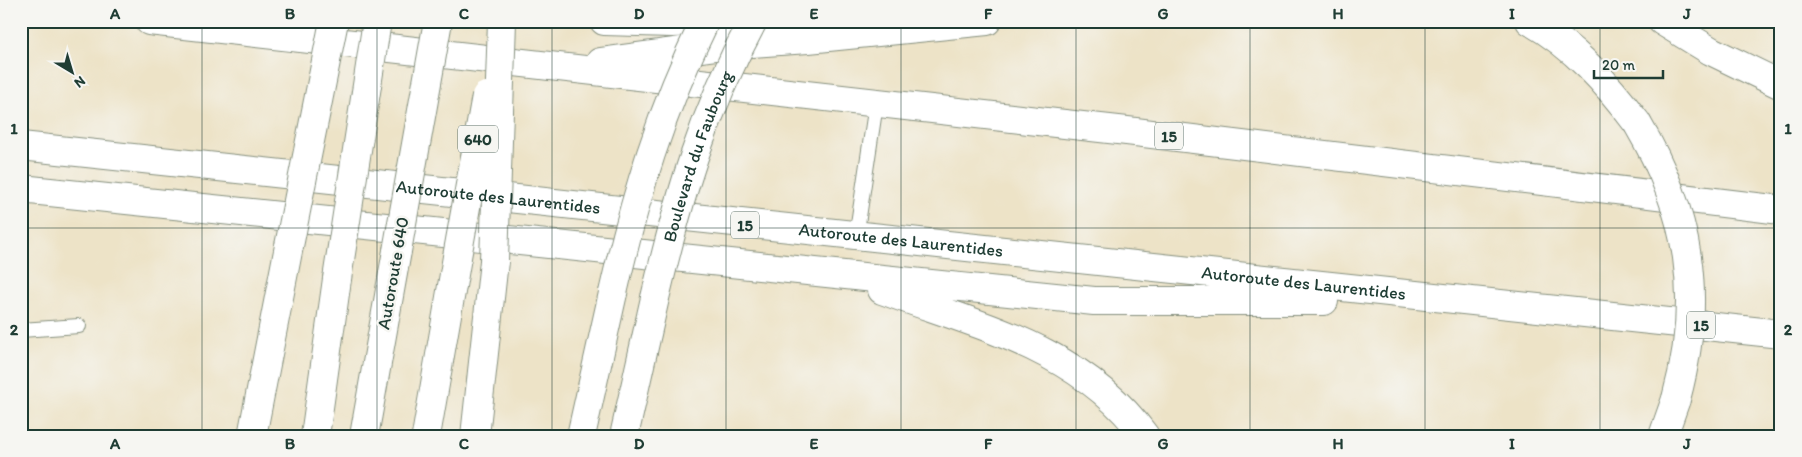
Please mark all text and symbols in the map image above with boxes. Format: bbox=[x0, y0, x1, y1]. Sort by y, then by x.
text: A bbox=[109, 4, 121, 23]
text: B bbox=[285, 4, 296, 23]
text: C bbox=[459, 4, 470, 23]
text: D bbox=[634, 4, 645, 23]
text: E bbox=[810, 4, 819, 23]
text: F bbox=[984, 4, 993, 23]
text: G bbox=[1157, 4, 1169, 23]
text: H bbox=[1332, 4, 1344, 23]
text: I bbox=[1509, 4, 1515, 23]
text: J bbox=[1682, 4, 1691, 23]
north arrow bbox=[48, 48, 98, 98]
scale bar bbox=[1594, 48, 1663, 80]
text: 20 m bbox=[1602, 56, 1636, 74]
street label: Boulevard du Faubourg bbox=[658, 66, 738, 245]
text: N bbox=[71, 72, 89, 91]
text: 1 bbox=[10, 119, 18, 138]
text: 1 bbox=[1784, 119, 1792, 138]
road number: 15 bbox=[1155, 122, 1183, 150]
road number: 640 bbox=[458, 126, 498, 152]
street label: Autoroute des Laurentides bbox=[395, 175, 602, 219]
road number: 15 bbox=[731, 212, 759, 238]
street label: Autoroute 640 bbox=[372, 215, 414, 331]
street label: Autoroute des Laurentides bbox=[798, 218, 1004, 262]
street label: Autoroute des Laurentides bbox=[1200, 261, 1407, 305]
road number: 15 bbox=[1687, 312, 1715, 338]
text: 2 bbox=[10, 320, 19, 339]
text: 2 bbox=[1784, 320, 1793, 339]
text: A bbox=[109, 434, 121, 453]
text: B bbox=[285, 434, 296, 453]
text: C bbox=[459, 434, 470, 453]
text: D bbox=[634, 434, 645, 453]
text: E bbox=[810, 434, 819, 453]
text: F bbox=[984, 434, 993, 453]
text: G bbox=[1157, 434, 1169, 453]
text: H bbox=[1332, 434, 1344, 453]
text: I bbox=[1509, 434, 1515, 453]
text: J bbox=[1682, 434, 1691, 453]

